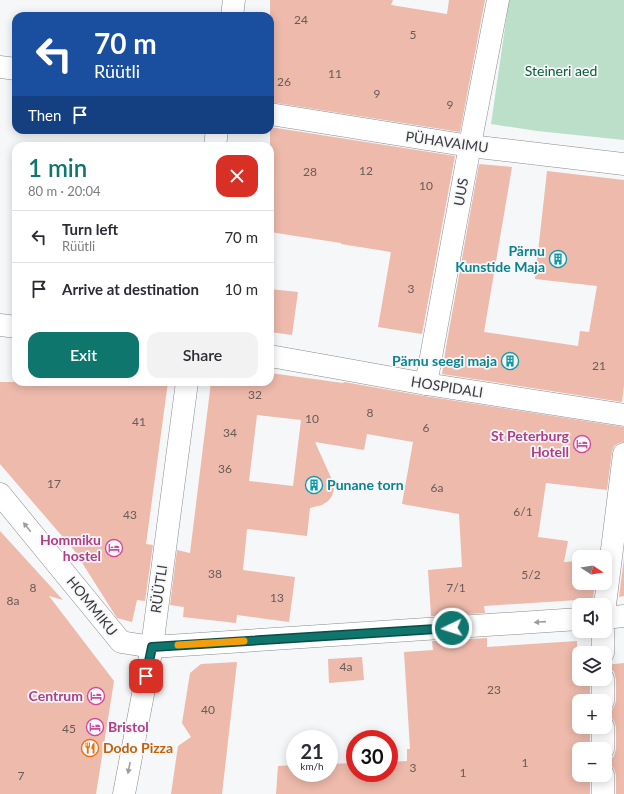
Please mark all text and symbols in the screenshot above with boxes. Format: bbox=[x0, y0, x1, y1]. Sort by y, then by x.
house number: 24 bbox=[294, 12, 308, 27]
text: 70 m bbox=[94, 26, 157, 60]
house number: 5 bbox=[410, 27, 417, 42]
icon: left bbox=[28, 28, 80, 80]
text: Rüütli bbox=[94, 60, 140, 82]
park label: Steineri aed bbox=[525, 62, 597, 79]
house number: 11 bbox=[328, 66, 342, 81]
house number: 26 bbox=[277, 74, 291, 89]
house number: 9 bbox=[374, 86, 381, 101]
house number: 9 bbox=[447, 97, 454, 112]
icon: arrive bbox=[69, 104, 91, 126]
text: Then bbox=[28, 106, 61, 124]
street label: PÜHAVAIMU bbox=[405, 127, 490, 156]
text: 1 min bbox=[28, 153, 87, 182]
button: close bbox=[216, 155, 258, 197]
house number: 12 bbox=[359, 163, 373, 178]
house number: 28 bbox=[303, 164, 317, 179]
street label: UUS bbox=[450, 177, 471, 207]
house number: 10 bbox=[419, 178, 433, 193]
text: 80 m · 20:04 bbox=[28, 183, 101, 199]
text: Turn left bbox=[62, 220, 118, 238]
icon: left bbox=[28, 226, 50, 248]
text: 70 m bbox=[224, 228, 258, 246]
text: Rüütli bbox=[62, 238, 95, 254]
place label: Pärnu Kunstide Maja bbox=[455, 242, 545, 275]
building icon: Pärnu Kunstide Maja bbox=[548, 249, 568, 269]
icon: arrive bbox=[28, 278, 50, 300]
text: Arrive at destination bbox=[62, 280, 199, 298]
text: 10 m bbox=[224, 280, 258, 298]
house number: 3 bbox=[408, 281, 415, 296]
button: Exit bbox=[28, 332, 139, 378]
button: Share bbox=[147, 332, 258, 378]
building icon: Pärnu seegi maja bbox=[500, 351, 520, 371]
place label: Pärnu seegi maja bbox=[392, 352, 497, 369]
house number: 21 bbox=[592, 358, 606, 373]
street label: HOSPIDALI bbox=[410, 372, 484, 401]
house number: 32 bbox=[248, 387, 262, 402]
house number: 8 bbox=[367, 405, 374, 420]
house number: 10 bbox=[305, 411, 319, 426]
house number: 41 bbox=[132, 414, 146, 429]
house number: 6 bbox=[423, 420, 430, 435]
house number: 34 bbox=[223, 425, 237, 440]
place label: St Peterburg Hotell bbox=[491, 427, 570, 460]
hotel icon: St Peterburg Hotell bbox=[572, 434, 592, 454]
house number: 36 bbox=[218, 461, 232, 476]
building icon: Punane torn bbox=[304, 475, 324, 495]
house number: 17 bbox=[47, 476, 61, 491]
place label: Punane torn bbox=[327, 476, 404, 493]
house number: 6a bbox=[431, 480, 443, 495]
house number: 6/1 bbox=[513, 504, 533, 519]
house number: 43 bbox=[123, 507, 137, 522]
one-way arrow bbox=[23, 522, 32, 533]
place label: Hommiku hostel bbox=[40, 531, 101, 564]
hotel icon: Hommiku hostel bbox=[104, 538, 124, 558]
north arrow bbox=[572, 550, 612, 590]
map controls bbox=[572, 550, 612, 782]
street label: RÜÜTLI bbox=[147, 564, 170, 614]
house number: 38 bbox=[208, 566, 222, 581]
house number: 5/2 bbox=[521, 567, 541, 582]
street label: HOMMIKU bbox=[63, 573, 121, 639]
house number: 8 bbox=[30, 580, 37, 595]
house number: 7/1 bbox=[446, 580, 466, 595]
house number: 13 bbox=[270, 590, 284, 605]
house number: 8a bbox=[7, 593, 19, 608]
button: sound bbox=[572, 598, 612, 638]
position arrow bbox=[431, 607, 473, 649]
one-way arrow bbox=[533, 619, 546, 625]
button: layers bbox=[572, 646, 612, 686]
pin bbox=[129, 659, 163, 693]
house number: 4a bbox=[340, 659, 352, 674]
icon: arrive bbox=[135, 665, 157, 687]
house number: 23 bbox=[487, 682, 501, 697]
hotel icon: Centrum bbox=[86, 686, 106, 706]
place label: Centrum bbox=[29, 687, 83, 704]
button: + bbox=[572, 694, 612, 734]
house number: 40 bbox=[201, 702, 215, 717]
hotel icon: Bristol bbox=[85, 717, 105, 737]
place label: Bristol bbox=[108, 718, 149, 735]
house number: 45 bbox=[62, 721, 76, 736]
speed limit sign: 30 bbox=[346, 730, 398, 782]
restaurant icon: Dodo Pizza bbox=[80, 738, 100, 758]
place label: Dodo Pizza bbox=[103, 739, 173, 756]
text: 21 bbox=[300, 739, 324, 763]
button: − bbox=[572, 742, 612, 782]
house number: 1 bbox=[522, 755, 529, 770]
text: km/h bbox=[300, 760, 324, 772]
house number: 3 bbox=[410, 760, 417, 775]
one-way arrow bbox=[126, 762, 132, 774]
house number: 1 bbox=[460, 765, 467, 780]
house number: 7 bbox=[18, 768, 25, 783]

